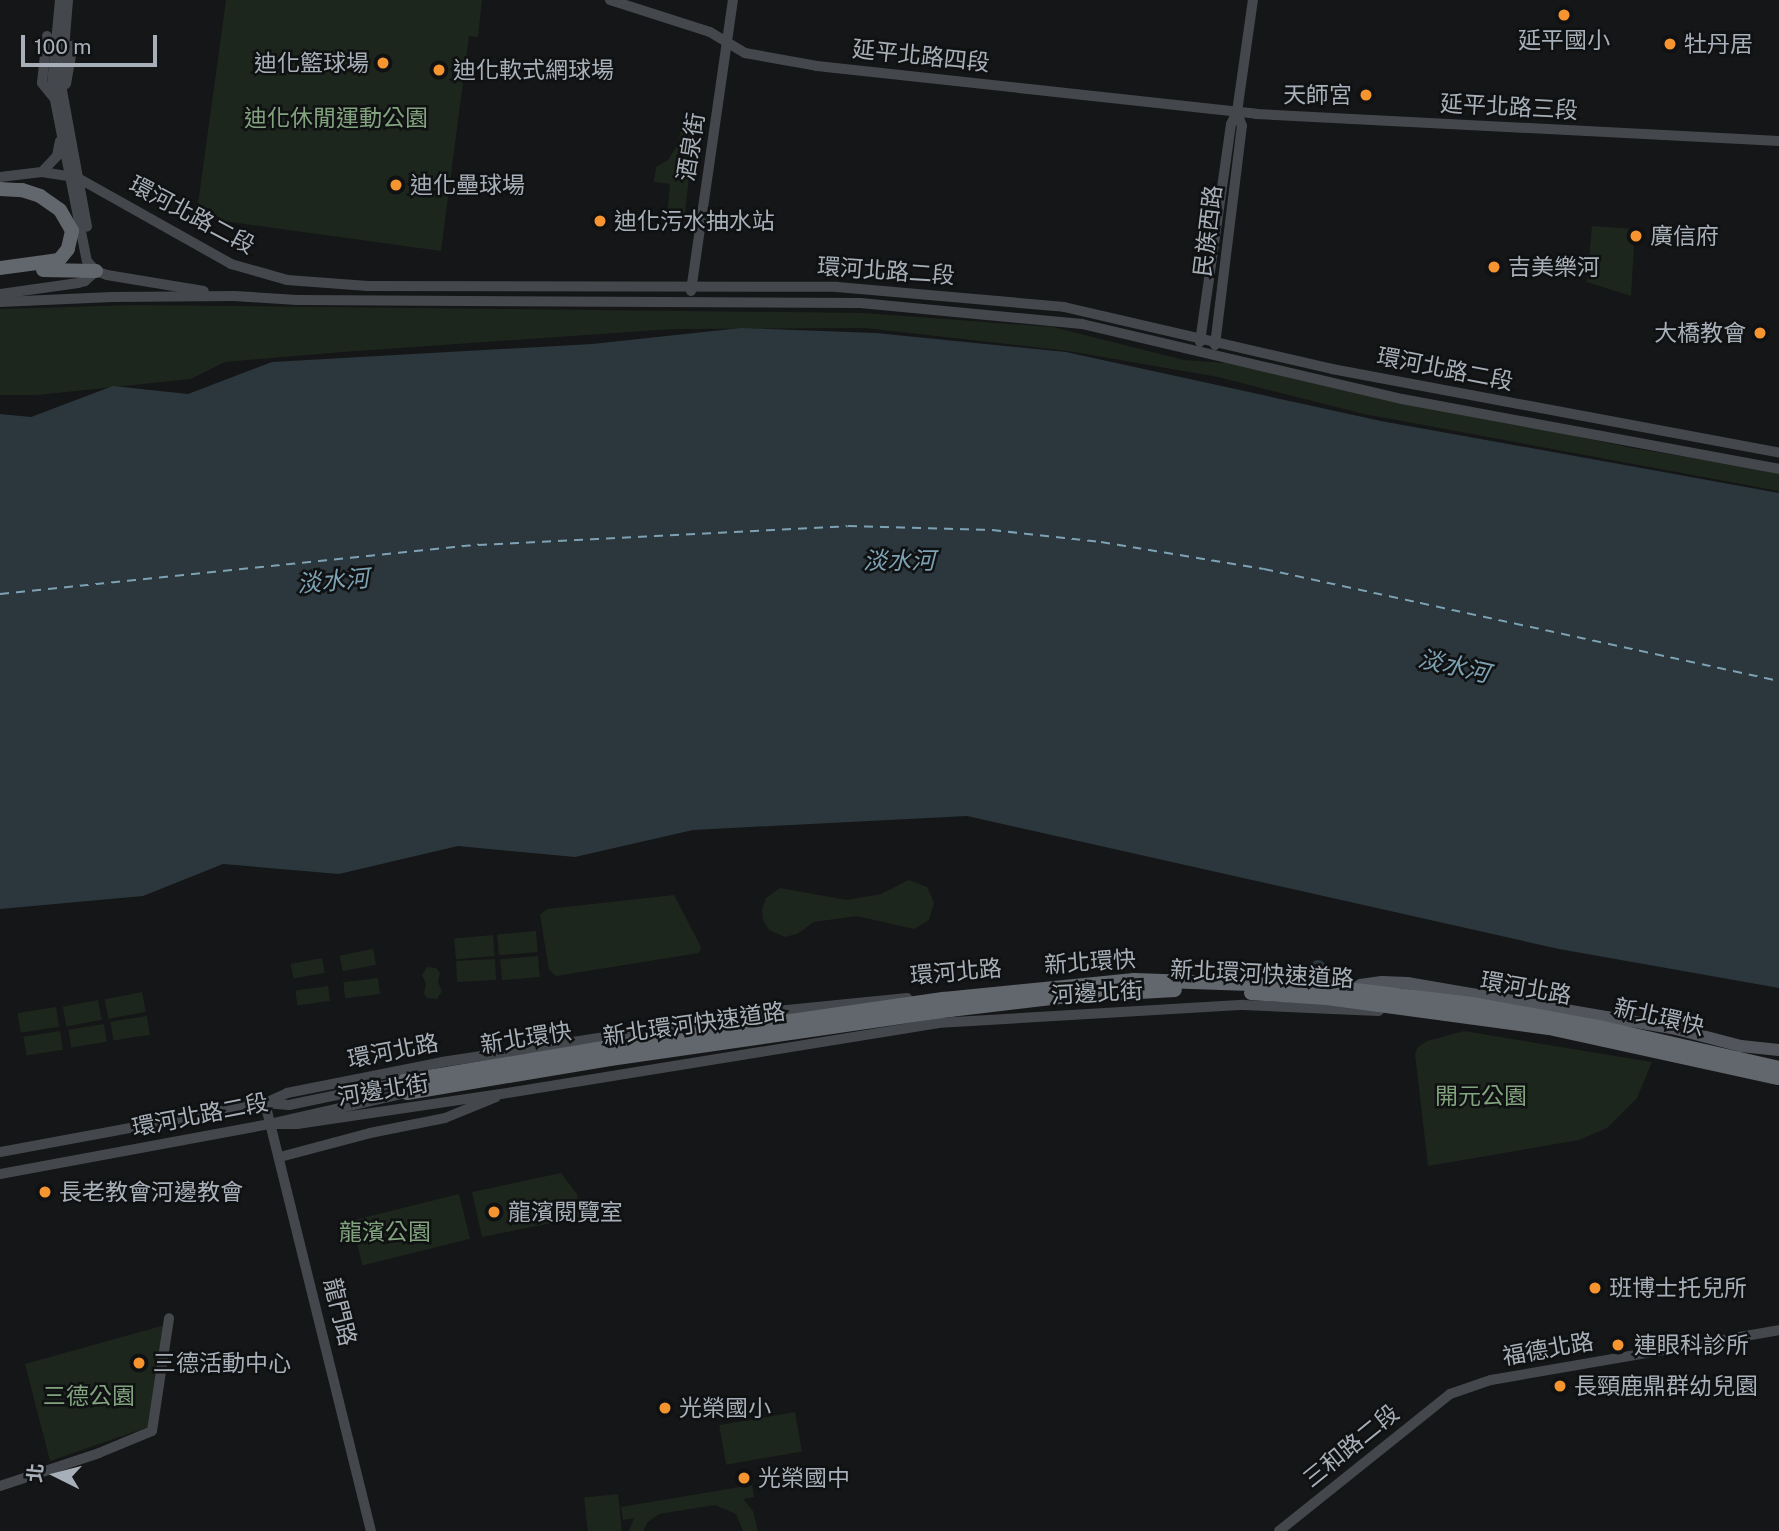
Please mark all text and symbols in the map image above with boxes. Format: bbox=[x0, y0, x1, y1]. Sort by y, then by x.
marker: 延平國小 bbox=[1556, 7, 1572, 23]
scale bar bbox=[24, 21, 161, 65]
place label: 延平國小 bbox=[1518, 26, 1610, 54]
place label: 牡丹居 bbox=[1684, 30, 1753, 58]
text: 100 m bbox=[34, 34, 91, 59]
street label: 延平北路四段 bbox=[851, 35, 991, 77]
marker: 牡丹居 bbox=[1662, 36, 1678, 52]
place label: 迪化籃球場 bbox=[254, 49, 369, 77]
marker: 迪化籃球場 bbox=[375, 55, 391, 71]
place label: 迪化軟式網球場 bbox=[453, 56, 614, 84]
marker: 迪化軟式網球場 bbox=[431, 62, 447, 78]
place label: 天師宮 bbox=[1283, 81, 1352, 109]
marker: 天師宮 bbox=[1358, 87, 1374, 103]
street label: 延平北路三段 bbox=[1439, 90, 1579, 124]
park label: 迪化休閒運動公園 bbox=[244, 104, 428, 132]
street label: 酒泉街 bbox=[672, 111, 710, 183]
street label: 環河北路二段 bbox=[125, 170, 259, 260]
place label: 迪化壘球場 bbox=[410, 171, 525, 199]
marker: 迪化壘球場 bbox=[388, 177, 404, 193]
street label: 民族西路 bbox=[1189, 184, 1227, 278]
place label: 迪化污水抽水站 bbox=[614, 207, 775, 235]
marker: 迪化污水抽水站 bbox=[592, 213, 608, 229]
place label: 廣信府 bbox=[1650, 222, 1719, 250]
marker: 廣信府 bbox=[1628, 228, 1644, 244]
street label: 環河北路二段 bbox=[816, 252, 956, 290]
place label: 吉美樂河 bbox=[1508, 253, 1600, 281]
marker: 吉美樂河 bbox=[1486, 259, 1502, 275]
place label: 大橋教會 bbox=[1654, 319, 1746, 347]
marker: 大橋教會 bbox=[1752, 325, 1768, 341]
street label: 環河北路二段 bbox=[1375, 342, 1515, 396]
water label: 淡水河 bbox=[863, 547, 935, 575]
water label: 淡水河 bbox=[296, 564, 370, 598]
water label: 淡水河 bbox=[1416, 644, 1492, 688]
street label: 新北環快 bbox=[1043, 945, 1137, 979]
street label: 環河北路 bbox=[909, 954, 1003, 990]
street label: 新北環河快速道路 bbox=[1169, 955, 1355, 993]
street label: 環河北路 bbox=[1478, 966, 1574, 1010]
street label: 河邊北街 bbox=[1050, 977, 1144, 1009]
street label: 新北環快 bbox=[1611, 993, 1707, 1041]
street label: 新北環河快速道路 bbox=[601, 998, 787, 1050]
street label: 新北環快 bbox=[478, 1017, 574, 1059]
street label: 環河北路 bbox=[345, 1029, 441, 1073]
street label: 河邊北街 bbox=[335, 1069, 431, 1111]
park label: 開元公園 bbox=[1435, 1082, 1527, 1110]
street label: 環河北路二段 bbox=[130, 1088, 270, 1142]
place label: 長老教會河邊教會 bbox=[59, 1178, 243, 1206]
marker: 長老教會河邊教會 bbox=[37, 1184, 53, 1200]
place label: 龍濱閱覽室 bbox=[508, 1198, 623, 1226]
marker: 龍濱閱覽室 bbox=[486, 1204, 502, 1220]
park label: 龍濱公園 bbox=[339, 1218, 431, 1246]
place label: 班博士托兒所 bbox=[1609, 1274, 1747, 1302]
street label: 龍門路 bbox=[318, 1275, 362, 1349]
marker: 班博士托兒所 bbox=[1587, 1280, 1603, 1296]
street label: 福德北路 bbox=[1500, 1327, 1596, 1371]
place label: 連眼科診所 bbox=[1634, 1331, 1749, 1359]
marker: 連眼科診所 bbox=[1608, 1335, 1628, 1355]
place label: 三德活動中心 bbox=[153, 1349, 291, 1377]
marker: 三德活動中心 bbox=[131, 1355, 147, 1371]
place label: 長頸鹿鼎群幼兒園 bbox=[1574, 1372, 1758, 1400]
marker: 長頸鹿鼎群幼兒園 bbox=[1552, 1378, 1568, 1394]
park label: 三德公園 bbox=[43, 1382, 135, 1410]
place label: 光榮國小 bbox=[679, 1394, 771, 1422]
street label: 三和路二段 bbox=[1298, 1399, 1404, 1493]
marker: 光榮國小 bbox=[657, 1400, 673, 1416]
north arrow bbox=[21, 1440, 91, 1510]
text: 北 bbox=[23, 1462, 47, 1483]
place label: 光榮國中 bbox=[758, 1464, 850, 1492]
marker: 光榮國中 bbox=[736, 1470, 752, 1486]

